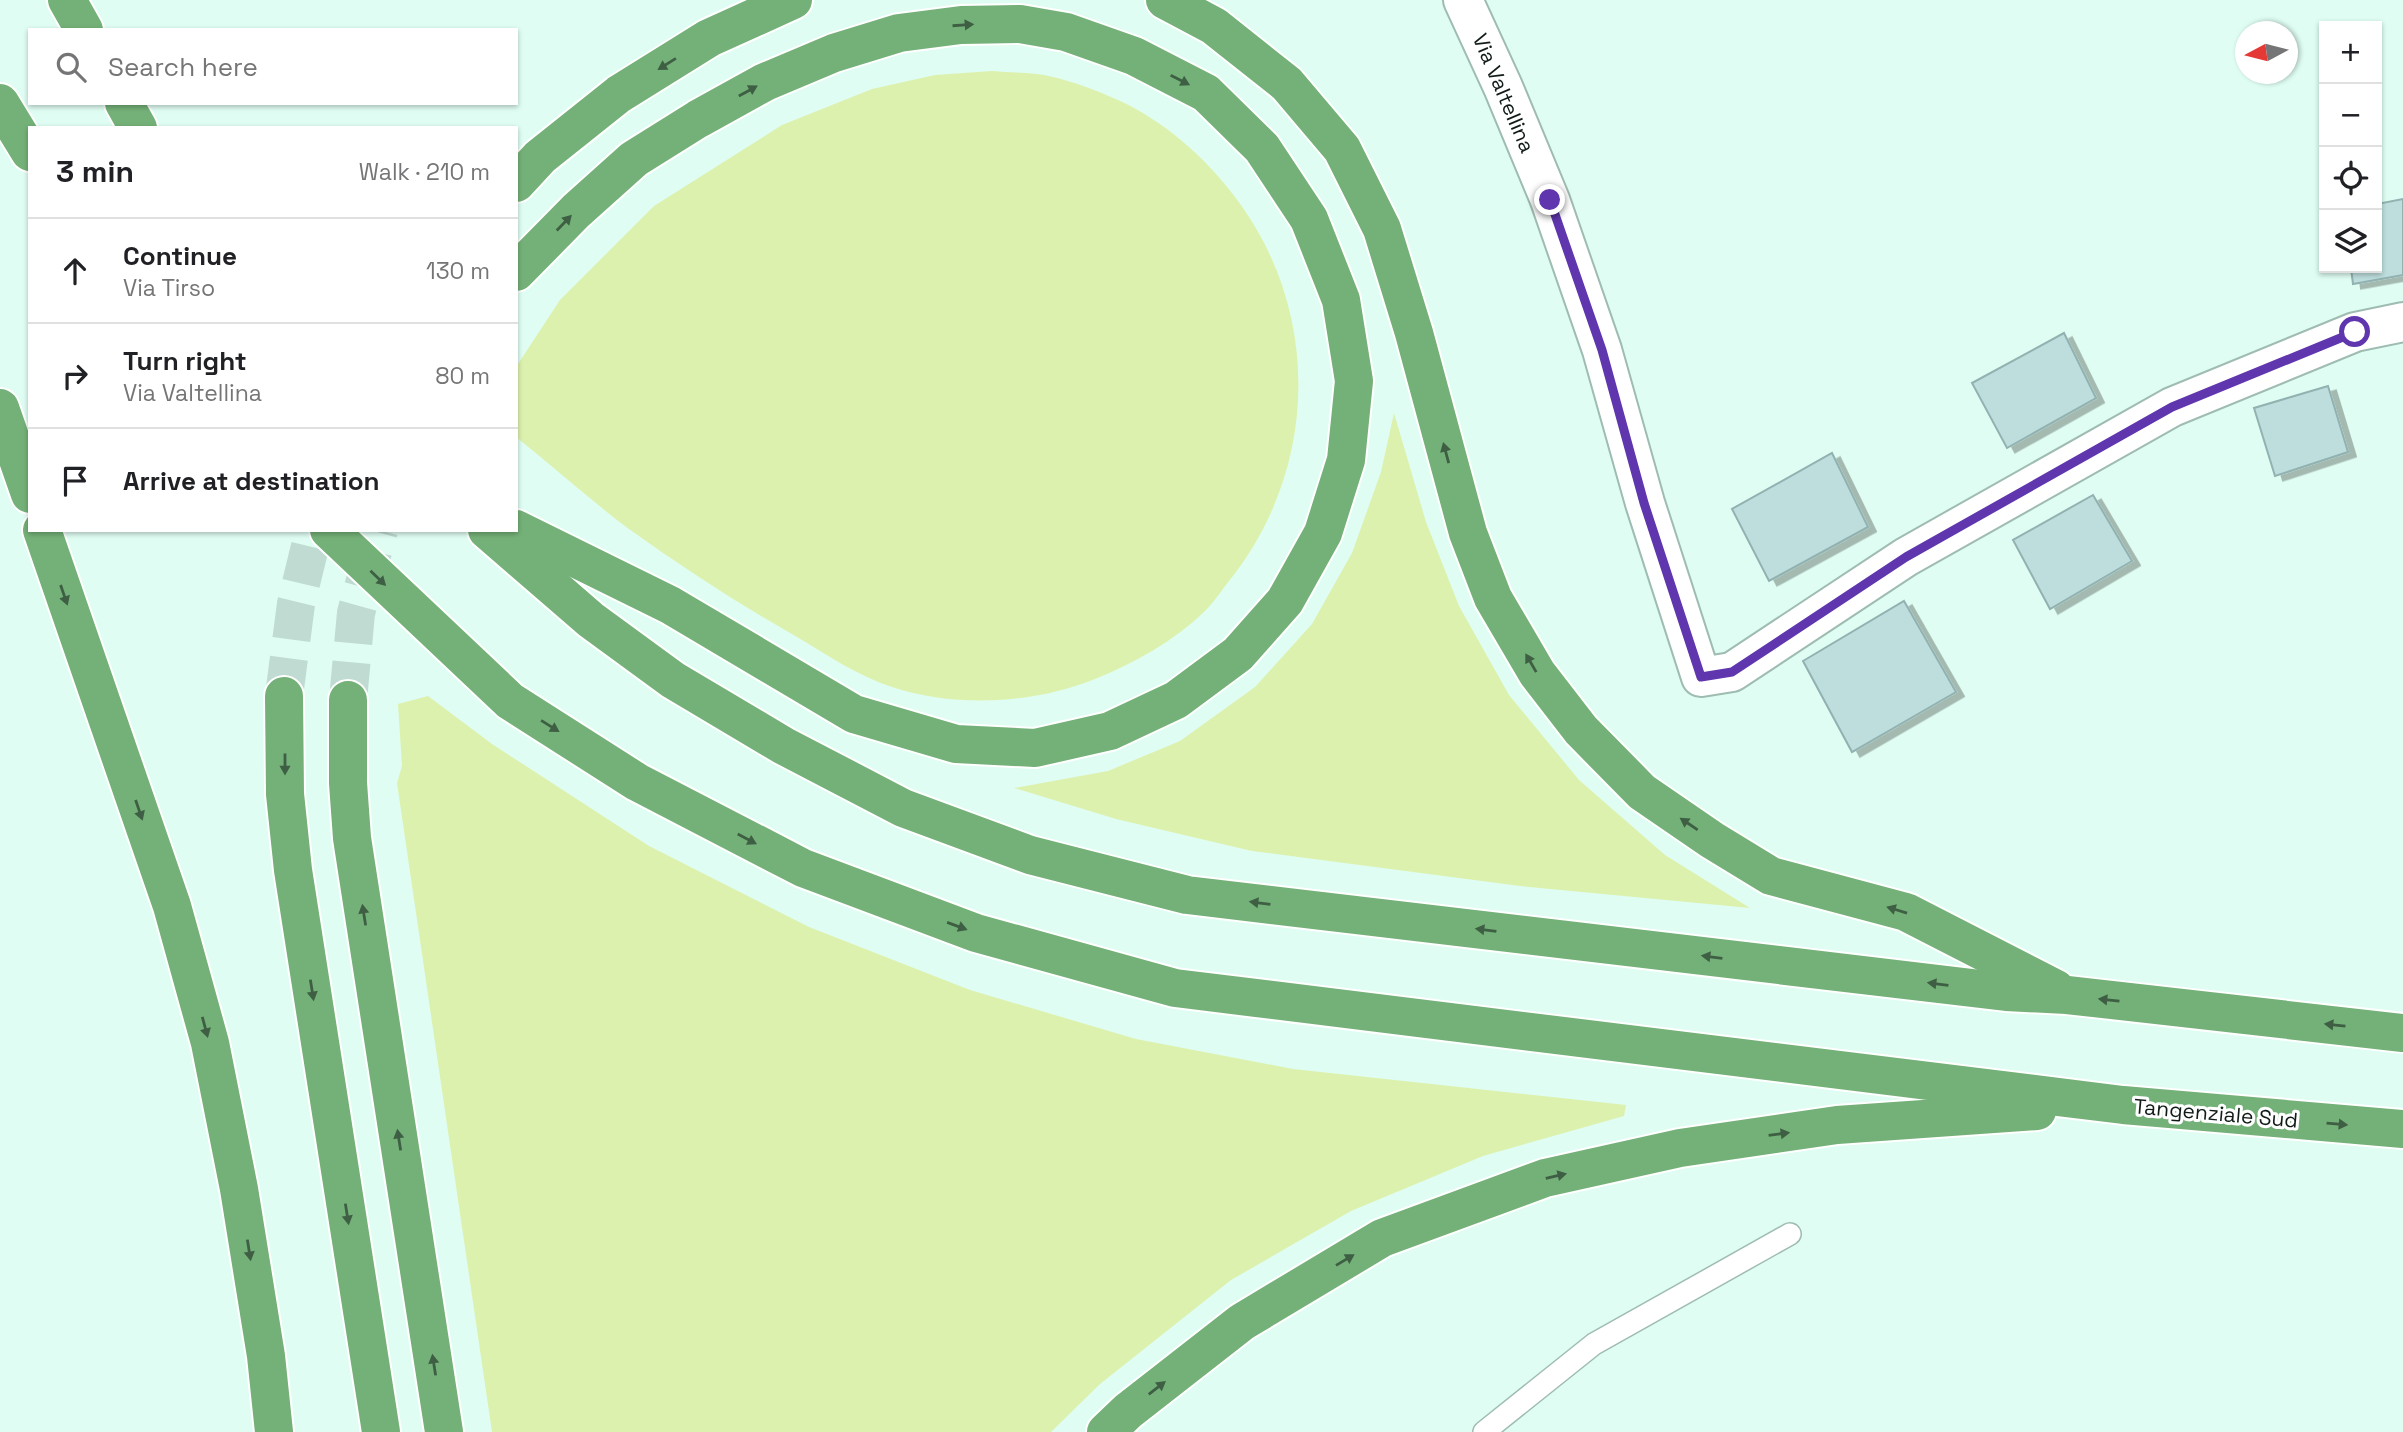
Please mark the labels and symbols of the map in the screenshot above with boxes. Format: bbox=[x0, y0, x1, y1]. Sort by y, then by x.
one-way arrow bbox=[953, 19, 975, 30]
north arrow bbox=[2235, 21, 2298, 84]
street label: Via Valtellina bbox=[1467, 29, 1541, 157]
one-way arrow bbox=[657, 58, 677, 71]
one-way arrow bbox=[1170, 74, 1190, 85]
one-way arrow bbox=[738, 85, 757, 97]
route end bbox=[1534, 184, 1565, 215]
one-way arrow bbox=[555, 215, 571, 232]
route start bbox=[2339, 316, 2370, 347]
one-way arrow bbox=[1440, 442, 1451, 464]
one-way arrow bbox=[369, 569, 386, 585]
one-way arrow bbox=[59, 584, 70, 605]
one-way arrow bbox=[1525, 653, 1537, 673]
one-way arrow bbox=[541, 719, 559, 733]
one-way arrow bbox=[279, 753, 291, 775]
one-way arrow bbox=[134, 799, 145, 820]
one-way arrow bbox=[1680, 817, 1698, 831]
one-way arrow bbox=[737, 833, 757, 845]
one-way arrow bbox=[1249, 898, 1271, 909]
one-way arrow bbox=[358, 904, 369, 926]
one-way arrow bbox=[1886, 905, 1907, 915]
one-way arrow bbox=[947, 920, 968, 931]
one-way arrow bbox=[1475, 925, 1497, 936]
one-way arrow bbox=[1701, 952, 1723, 963]
one-way arrow bbox=[1927, 978, 1949, 989]
one-way arrow bbox=[307, 979, 318, 1001]
one-way arrow bbox=[2098, 994, 2120, 1005]
one-way arrow bbox=[201, 1017, 211, 1038]
one-way arrow bbox=[2324, 1020, 2346, 1031]
street label: Tangenziale Sud bbox=[2133, 1092, 2299, 1134]
one-way arrow bbox=[2327, 1118, 2349, 1129]
one-way arrow bbox=[1768, 1128, 1790, 1139]
one-way arrow bbox=[393, 1129, 404, 1151]
one-way arrow bbox=[1545, 1170, 1567, 1181]
one-way arrow bbox=[342, 1203, 353, 1225]
one-way arrow bbox=[244, 1240, 255, 1262]
one-way arrow bbox=[1336, 1254, 1355, 1266]
one-way arrow bbox=[428, 1353, 439, 1375]
one-way arrow bbox=[1148, 1380, 1166, 1395]

